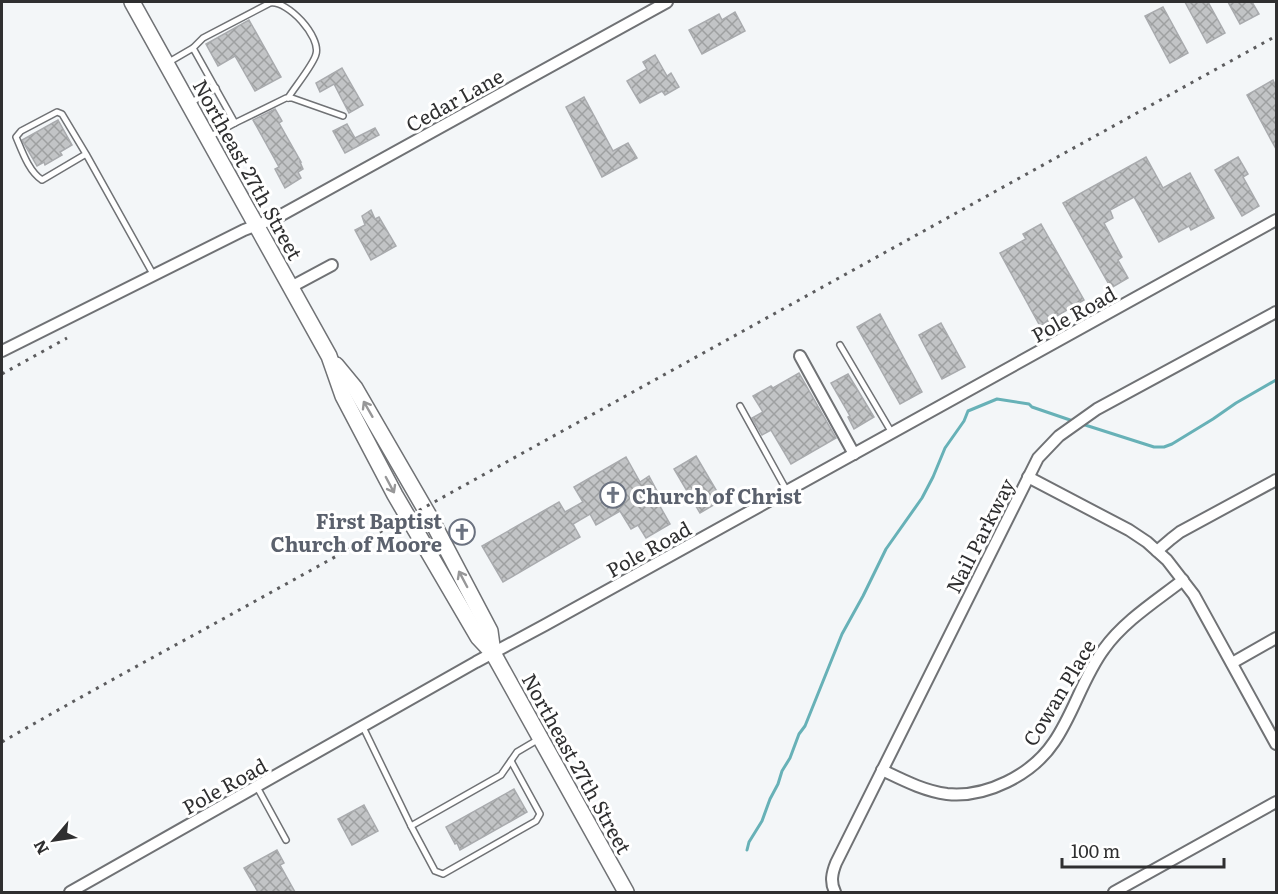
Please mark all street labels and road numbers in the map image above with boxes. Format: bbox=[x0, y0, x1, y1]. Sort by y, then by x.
street label: Cedar Lane bbox=[400, 60, 508, 138]
street label: Northeast 27th Street bbox=[187, 73, 311, 265]
street label: Pole Road bbox=[1025, 277, 1121, 349]
street label: Nail Parkway bbox=[937, 472, 1021, 598]
street label: Pole Road bbox=[600, 512, 696, 584]
street label: Cowan Place bbox=[1014, 633, 1102, 751]
street label: Northeast 27th Street bbox=[516, 667, 640, 859]
street label: Pole Road bbox=[176, 749, 272, 821]

